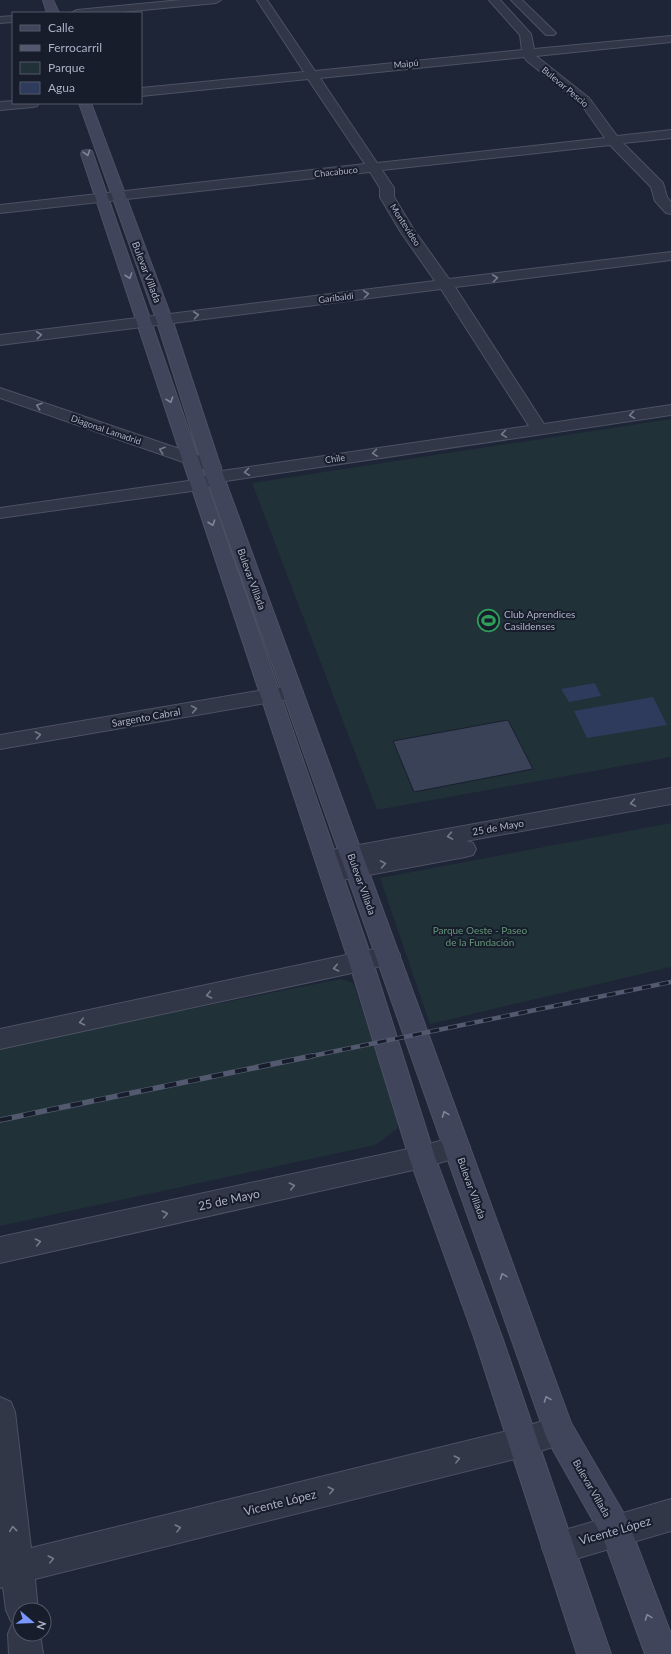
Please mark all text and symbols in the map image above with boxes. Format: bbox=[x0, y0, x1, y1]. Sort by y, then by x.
legend bbox=[12, 12, 142, 104]
text: Calle bbox=[48, 20, 74, 35]
text: Ferrocarril bbox=[48, 40, 102, 55]
street label: Maipú bbox=[393, 57, 419, 70]
text: Parque bbox=[48, 60, 85, 75]
street label: Bulevar Pescio bbox=[540, 64, 591, 109]
text: Agua bbox=[48, 80, 75, 95]
one-way arrow bbox=[82, 150, 91, 157]
street label: Chacabuco bbox=[314, 164, 358, 179]
street label: Montevideo bbox=[388, 202, 423, 248]
street label: Bulevar Villada bbox=[130, 240, 164, 304]
one-way arrow bbox=[124, 273, 132, 280]
one-way arrow bbox=[492, 274, 498, 283]
street label: Garibaldi bbox=[318, 290, 354, 305]
one-way arrow bbox=[363, 290, 369, 299]
one-way arrow bbox=[192, 311, 199, 320]
one-way arrow bbox=[36, 331, 42, 340]
one-way arrow bbox=[166, 396, 174, 403]
one-way arrow bbox=[36, 403, 43, 411]
one-way arrow bbox=[629, 410, 635, 419]
street label: Diagonal Lamadrid bbox=[70, 412, 143, 447]
one-way arrow bbox=[501, 429, 507, 438]
one-way arrow bbox=[158, 446, 165, 454]
one-way arrow bbox=[372, 448, 378, 457]
street label: Chile bbox=[324, 452, 346, 465]
one-way arrow bbox=[243, 467, 250, 476]
one-way arrow bbox=[207, 519, 216, 526]
street label: Bulevar Villada bbox=[235, 547, 269, 611]
sports icon: Club Aprendices Casildenses bbox=[475, 607, 501, 633]
place label: Club Aprendices Casildenses bbox=[504, 608, 575, 632]
street label: Sargento Cabral bbox=[111, 705, 181, 729]
one-way arrow bbox=[191, 705, 197, 714]
one-way arrow bbox=[35, 732, 42, 740]
one-way arrow bbox=[630, 798, 636, 806]
street label: 25 de Mayo bbox=[471, 816, 525, 837]
one-way arrow bbox=[447, 831, 453, 840]
street label: Bulevar Villada bbox=[345, 852, 379, 916]
one-way arrow bbox=[380, 860, 386, 869]
park label: Parque Oeste - Paseo de la Fundación bbox=[433, 924, 528, 948]
one-way arrow bbox=[333, 963, 339, 971]
one-way arrow bbox=[206, 990, 212, 998]
one-way arrow bbox=[79, 1017, 85, 1025]
one-way arrow bbox=[441, 1111, 450, 1118]
street label: Bulevar Villada bbox=[455, 1156, 489, 1220]
one-way arrow bbox=[289, 1182, 295, 1190]
street label: 25 de Mayo bbox=[197, 1186, 261, 1213]
one-way arrow bbox=[162, 1210, 168, 1218]
one-way arrow bbox=[35, 1238, 41, 1246]
one-way arrow bbox=[500, 1273, 508, 1280]
one-way arrow bbox=[544, 1395, 552, 1402]
one-way arrow bbox=[454, 1455, 460, 1463]
street label: Bulevar Villada bbox=[571, 1457, 613, 1519]
street label: Vicente López bbox=[242, 1486, 318, 1519]
one-way arrow bbox=[327, 1486, 334, 1495]
street label: Vicente López bbox=[577, 1513, 653, 1548]
one-way arrow bbox=[174, 1524, 181, 1533]
one-way arrow bbox=[9, 1526, 18, 1533]
one-way arrow bbox=[48, 1556, 55, 1564]
north arrow bbox=[12, 1602, 52, 1642]
one-way arrow bbox=[645, 1614, 653, 1621]
text: N bbox=[34, 1619, 49, 1632]

